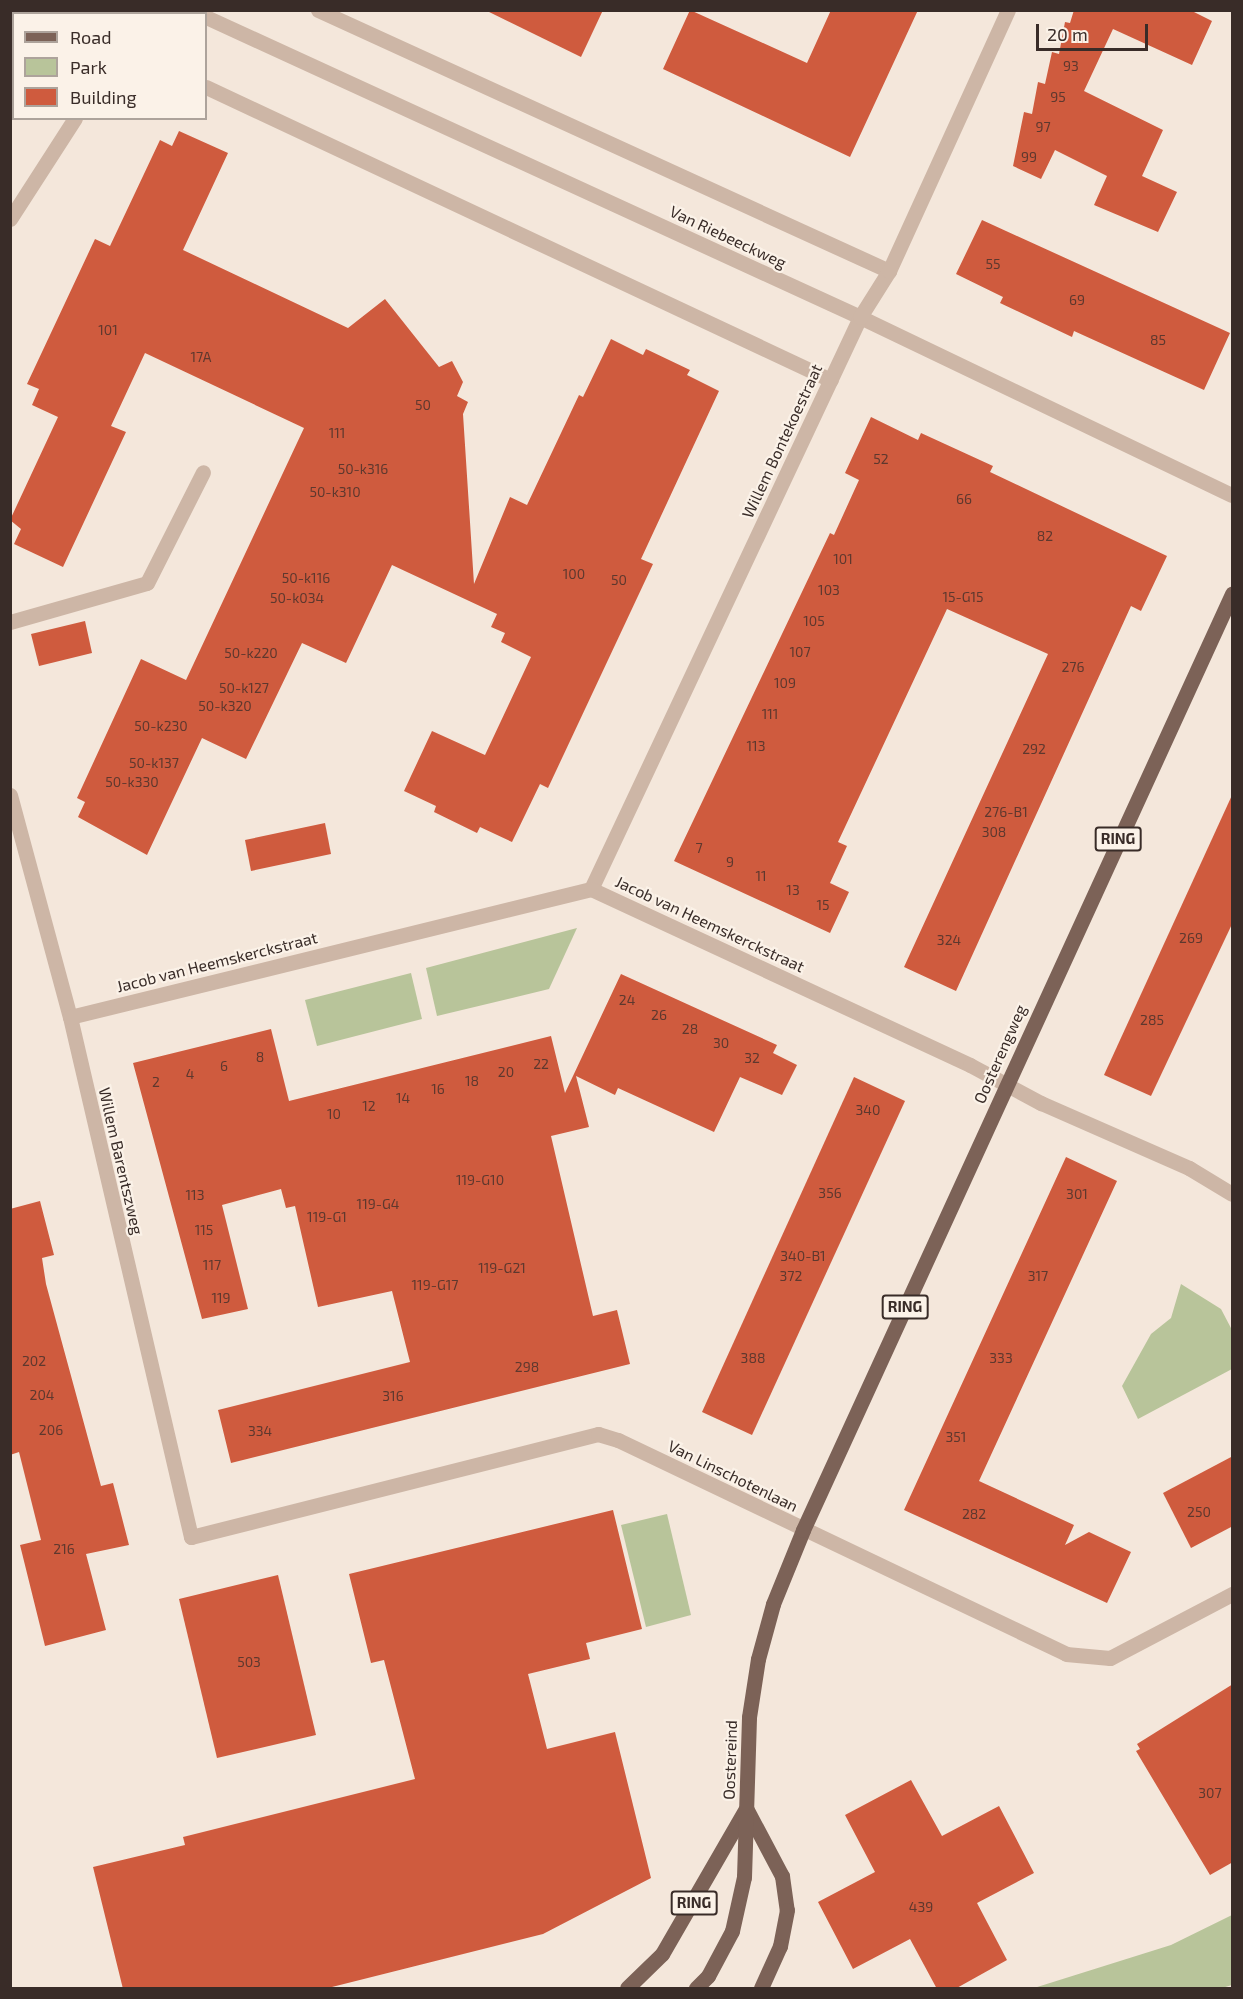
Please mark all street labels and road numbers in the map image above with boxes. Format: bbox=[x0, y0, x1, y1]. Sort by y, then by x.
street label: Van Riebeeckweg bbox=[667, 202, 789, 272]
street label: Willem Bontekoestraat bbox=[738, 361, 826, 521]
road number: RING bbox=[1094, 827, 1142, 851]
street label: Jacob van Heemskerckstraat bbox=[612, 872, 808, 976]
street label: Jacob van Heemskerckstraat bbox=[114, 928, 320, 996]
street label: Oosterengweg bbox=[970, 1002, 1030, 1106]
street label: Willem Barentszweg bbox=[95, 1085, 147, 1237]
road number: RING bbox=[881, 1295, 929, 1319]
street label: Van Linschotenlaan bbox=[665, 1436, 801, 1516]
street label: Oostereind bbox=[719, 1720, 741, 1800]
road number: RING bbox=[670, 1891, 718, 1915]

